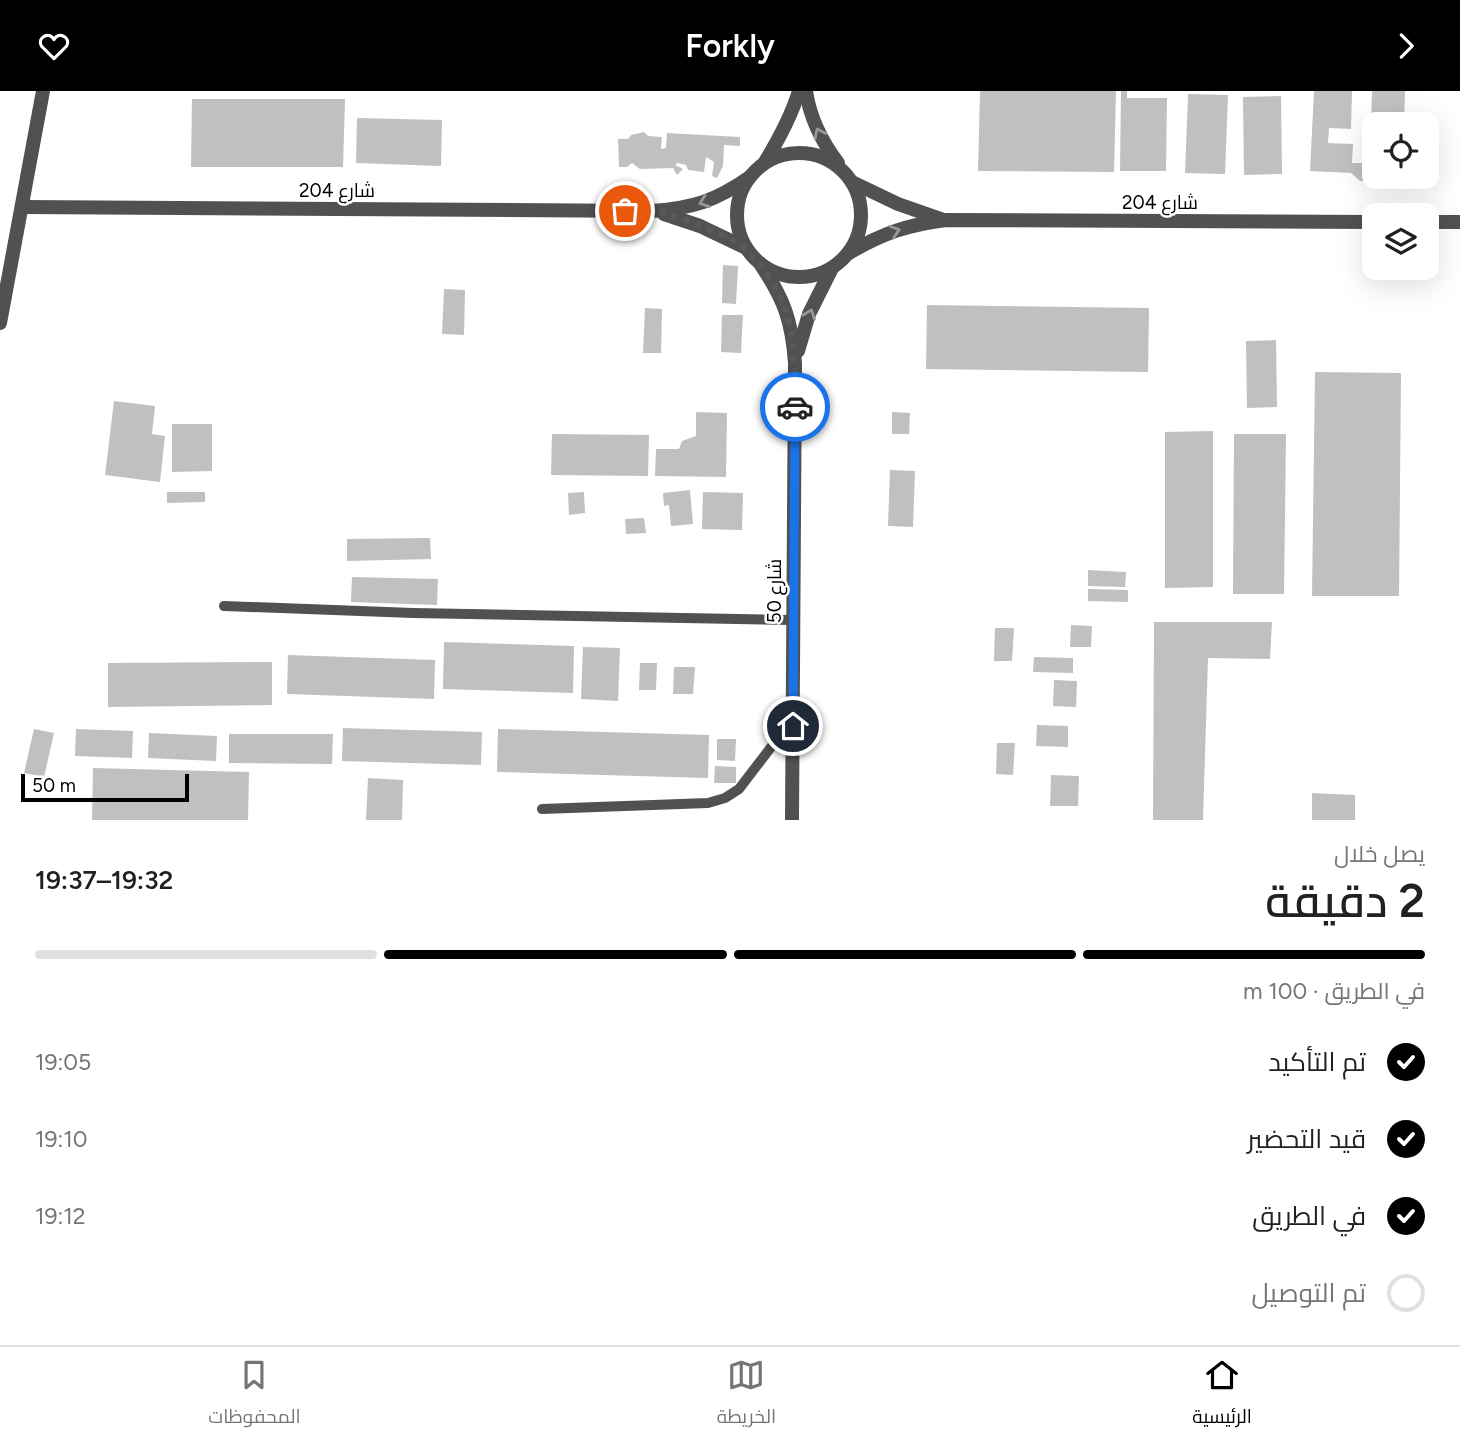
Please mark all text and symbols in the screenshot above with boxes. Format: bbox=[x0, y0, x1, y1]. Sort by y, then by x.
icon: heart bbox=[35, 27, 73, 65]
text: Forkly bbox=[685, 27, 775, 65]
icon: forward bbox=[1387, 27, 1425, 65]
map controls bbox=[1362, 112, 1439, 280]
button: locate bbox=[1362, 112, 1439, 189]
one-way arrow bbox=[814, 128, 828, 140]
street label: شارع 204 bbox=[299, 179, 375, 204]
pin bbox=[595, 181, 655, 241]
street label: شارع 204 bbox=[1122, 191, 1198, 216]
icon: bag bbox=[606, 192, 644, 230]
one-way arrow bbox=[698, 194, 710, 208]
button: layers bbox=[1362, 203, 1439, 280]
one-way arrow bbox=[889, 224, 901, 239]
one-way arrow bbox=[801, 309, 815, 321]
courier bbox=[760, 372, 830, 442]
icon: car bbox=[776, 388, 814, 426]
street label: شارع 50 bbox=[763, 559, 788, 623]
pin bbox=[763, 696, 823, 756]
icon: home bbox=[774, 707, 812, 745]
scale bar bbox=[21, 771, 189, 803]
text: 50 m bbox=[32, 774, 76, 797]
text: يصل خلال bbox=[1334, 840, 1425, 868]
text: 19:32–19:37 bbox=[35, 864, 173, 896]
text: 2 دقيقة bbox=[1265, 873, 1425, 929]
text: في الطريق · 100 m bbox=[1243, 977, 1425, 1005]
icon: check bbox=[1387, 1043, 1425, 1081]
text: تم التأكيد bbox=[1268, 1046, 1366, 1078]
text: 19:05 bbox=[35, 1048, 91, 1076]
icon: check bbox=[1387, 1120, 1425, 1158]
text: قيد التحضير bbox=[1247, 1123, 1366, 1155]
text: 19:10 bbox=[35, 1125, 88, 1153]
icon: check bbox=[1387, 1197, 1425, 1235]
text: في الطريق bbox=[1252, 1200, 1366, 1232]
text: 19:12 bbox=[35, 1202, 86, 1230]
text: تم التوصيل bbox=[1252, 1277, 1366, 1309]
tab: المحفوظات bbox=[208, 1356, 301, 1434]
tab: الخريطة bbox=[717, 1356, 776, 1434]
tab: الرئيسية bbox=[1192, 1356, 1252, 1434]

